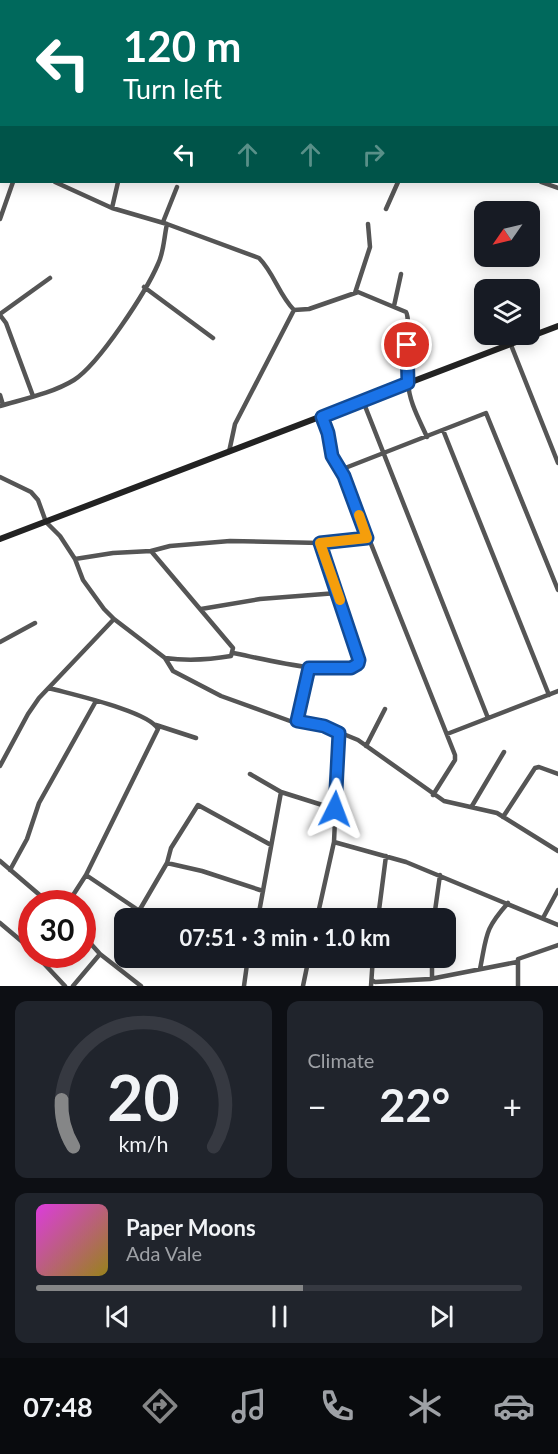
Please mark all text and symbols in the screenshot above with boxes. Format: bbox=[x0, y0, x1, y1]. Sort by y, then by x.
text: 120 m bbox=[123, 21, 241, 71]
icon: left bbox=[24, 24, 102, 102]
text: Turn left bbox=[123, 72, 222, 105]
icon: left bbox=[168, 138, 201, 171]
icon: ahead bbox=[231, 138, 264, 171]
icon: ahead bbox=[294, 138, 327, 171]
icon: right bbox=[357, 138, 390, 171]
north arrow bbox=[474, 201, 540, 267]
map controls bbox=[474, 201, 540, 345]
button: layers bbox=[474, 279, 540, 345]
pin bbox=[381, 319, 432, 370]
icon: arrive bbox=[390, 328, 423, 361]
position arrow bbox=[303, 777, 367, 841]
speed limit sign: 30 bbox=[18, 890, 96, 968]
text: 07:51 · 3 min · 1.0 km bbox=[180, 924, 390, 951]
text: Climate bbox=[308, 1048, 374, 1072]
text: 20 bbox=[107, 1059, 179, 1134]
text: 22° bbox=[379, 1078, 450, 1132]
text: − bbox=[308, 1086, 327, 1126]
text: + bbox=[503, 1086, 522, 1126]
text: km/h bbox=[118, 1131, 168, 1157]
text: Paper Moons bbox=[126, 1214, 256, 1241]
text: Ada Vale bbox=[126, 1241, 202, 1265]
icon: previous bbox=[101, 1300, 134, 1333]
icon: pause bbox=[263, 1300, 296, 1333]
icon: next bbox=[425, 1300, 458, 1333]
icon: directions bbox=[139, 1385, 181, 1427]
icon: music bbox=[228, 1385, 270, 1427]
icon: phone bbox=[316, 1385, 358, 1427]
icon: climate bbox=[404, 1385, 446, 1427]
icon: car bbox=[493, 1385, 535, 1427]
text: 07:48 bbox=[23, 1390, 93, 1423]

